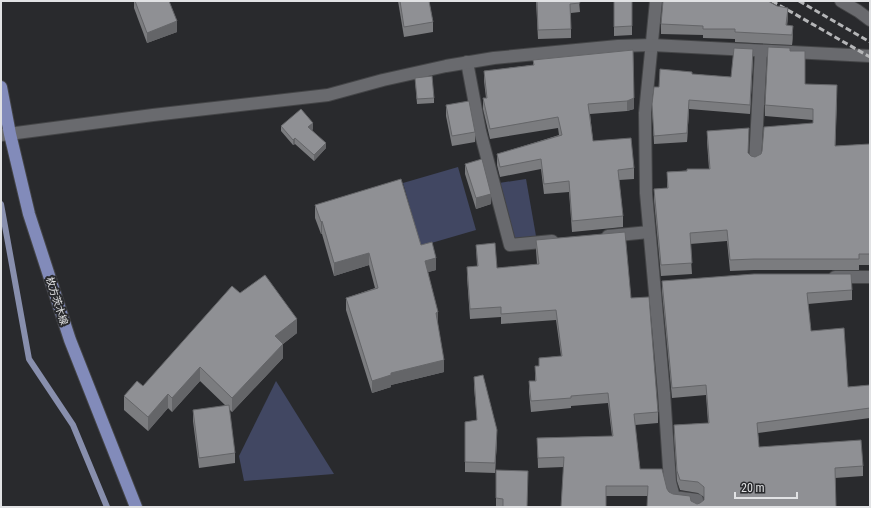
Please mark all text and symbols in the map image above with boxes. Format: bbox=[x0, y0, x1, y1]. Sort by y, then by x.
street label: 枚方茨木線 bbox=[44, 276, 70, 326]
scale bar bbox=[735, 474, 797, 500]
text: 20 m bbox=[741, 481, 765, 495]

